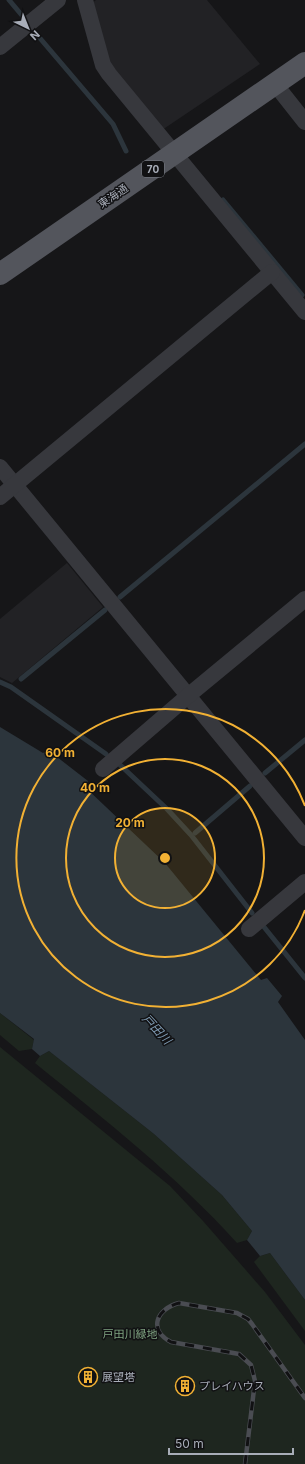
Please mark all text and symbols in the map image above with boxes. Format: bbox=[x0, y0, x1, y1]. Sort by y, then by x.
north arrow bbox=[8, 8, 48, 48]
text: N bbox=[27, 27, 43, 43]
road number: 70 bbox=[142, 161, 164, 177]
street label: 東海通 bbox=[95, 181, 131, 211]
text: 60 m bbox=[45, 745, 75, 760]
text: 40 m bbox=[80, 780, 110, 795]
text: 20 m bbox=[115, 815, 145, 830]
centre of rings bbox=[158, 851, 172, 865]
water label: 戸田川 bbox=[139, 1011, 176, 1049]
park label: 戸田川緑地 bbox=[103, 1327, 158, 1341]
building icon: 展望塔 bbox=[77, 1366, 99, 1388]
place label: 展望塔 bbox=[102, 1370, 135, 1384]
building icon: プレイハウス bbox=[174, 1375, 196, 1397]
place label: プレイハウス bbox=[199, 1379, 265, 1393]
scale bar bbox=[169, 1430, 293, 1456]
text: 50 m bbox=[175, 1436, 204, 1451]

